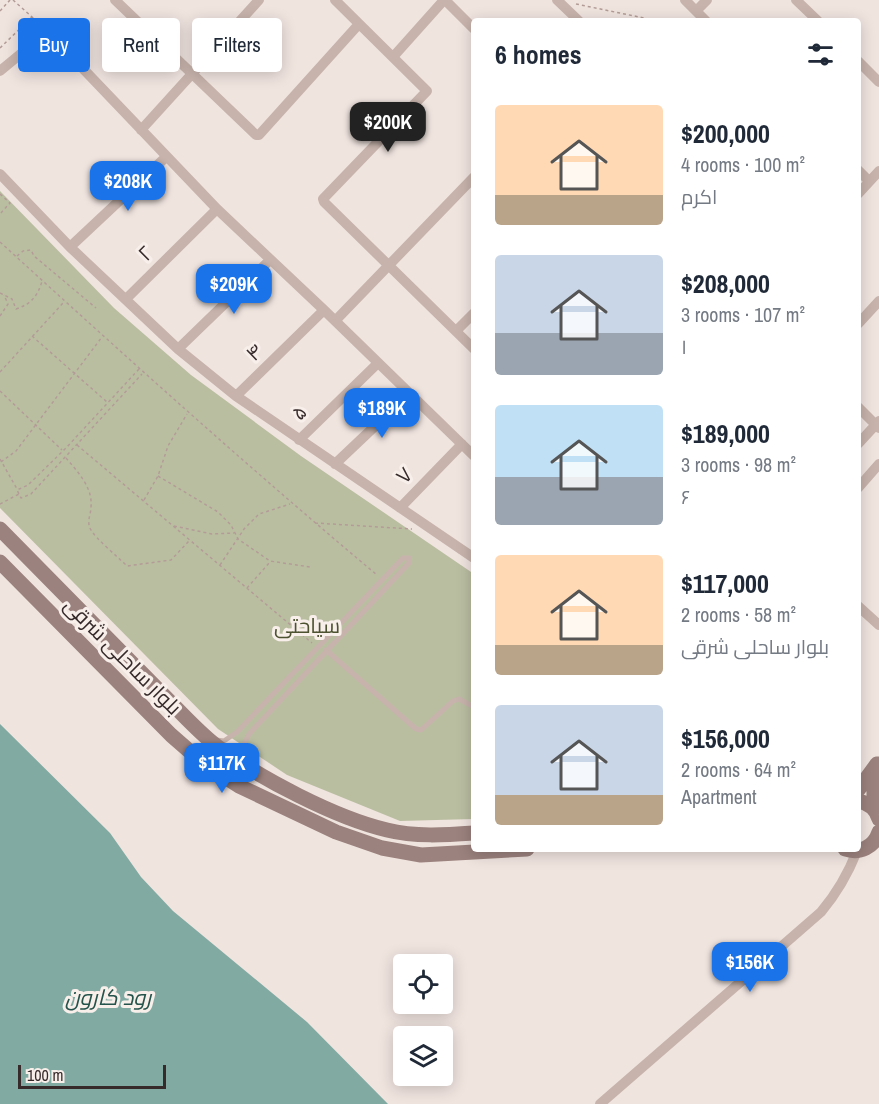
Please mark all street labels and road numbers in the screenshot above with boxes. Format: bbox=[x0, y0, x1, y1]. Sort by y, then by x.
street label: ۲ bbox=[131, 239, 159, 267]
street label: ۴ bbox=[239, 337, 269, 367]
street label: ۵ bbox=[285, 398, 313, 426]
street label: ۷ bbox=[389, 460, 419, 490]
street label: بلوار ساحلی شرقی bbox=[58, 591, 188, 721]

